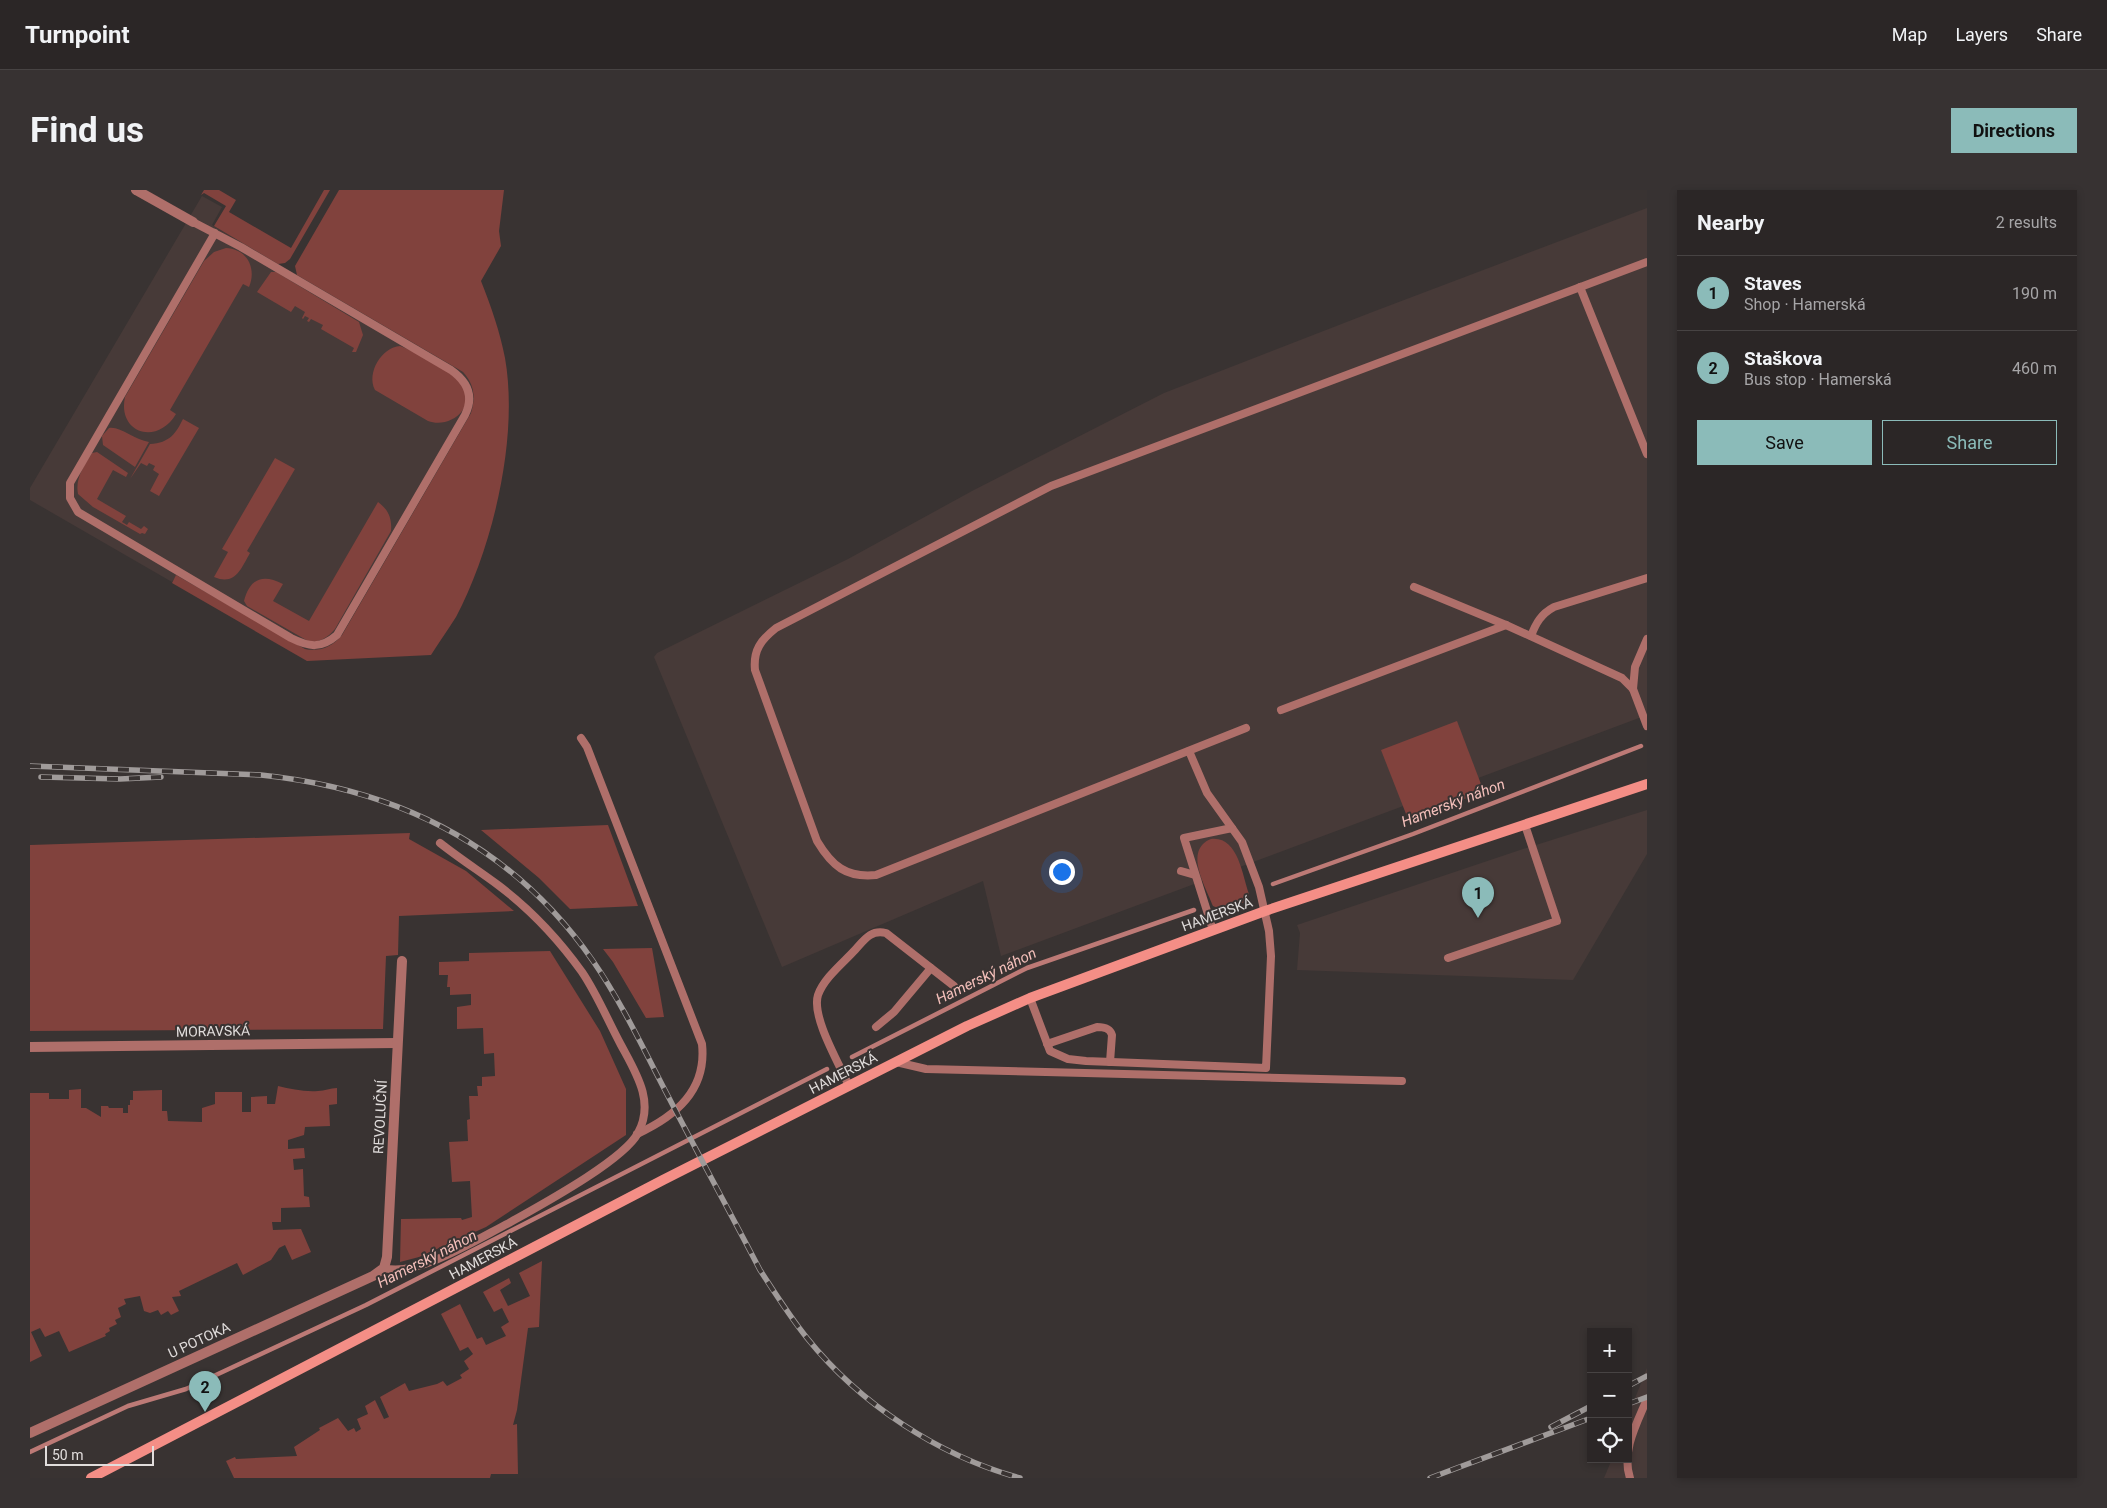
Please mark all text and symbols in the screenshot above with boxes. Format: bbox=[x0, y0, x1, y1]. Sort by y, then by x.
text: Turnpoint bbox=[25, 21, 130, 49]
text: Map bbox=[1892, 24, 1927, 45]
text: Layers bbox=[1955, 24, 2008, 45]
text: Share bbox=[2036, 24, 2082, 45]
button: Directions bbox=[1951, 108, 2077, 153]
text: Find us bbox=[30, 110, 144, 151]
text: Nearby bbox=[1697, 211, 1764, 235]
text: 2 results bbox=[1996, 213, 2057, 232]
text: Staves bbox=[1744, 272, 1802, 295]
text: 1 bbox=[1708, 284, 1718, 303]
text: 190 m bbox=[2012, 284, 2057, 303]
text: Shop · Hamerská bbox=[1744, 295, 1866, 314]
text: Staškova bbox=[1744, 347, 1822, 370]
text: 2 bbox=[1708, 359, 1718, 378]
text: 460 m bbox=[2012, 359, 2057, 378]
text: Bus stop · Hamerská bbox=[1744, 370, 1892, 389]
button: Save bbox=[1697, 420, 1872, 465]
button: Share bbox=[1882, 420, 2057, 465]
water label: Hamerský náhon bbox=[1399, 775, 1507, 831]
your location bbox=[1049, 859, 1075, 885]
pin: 1 bbox=[1462, 877, 1494, 918]
street label: HAMERSKÁ bbox=[1179, 893, 1255, 934]
water label: Hamerský náhon bbox=[933, 944, 1039, 1008]
street label: MORAVSKÁ bbox=[176, 1021, 250, 1040]
street label: HAMERSKÁ bbox=[806, 1048, 880, 1097]
street label: REVOLUČNÍ bbox=[369, 1078, 390, 1154]
water label: Hamerský náhon bbox=[374, 1226, 480, 1292]
street label: HAMERSKÁ bbox=[446, 1233, 520, 1283]
street label: U POTOKA bbox=[165, 1319, 233, 1361]
map controls bbox=[1587, 1328, 1632, 1463]
button: + bbox=[1587, 1328, 1632, 1373]
pin: 2 bbox=[189, 1371, 221, 1412]
button: − bbox=[1587, 1373, 1632, 1418]
button: locate bbox=[1587, 1418, 1632, 1463]
scale bar bbox=[45, 1443, 154, 1466]
text: 50 m bbox=[52, 1447, 84, 1463]

